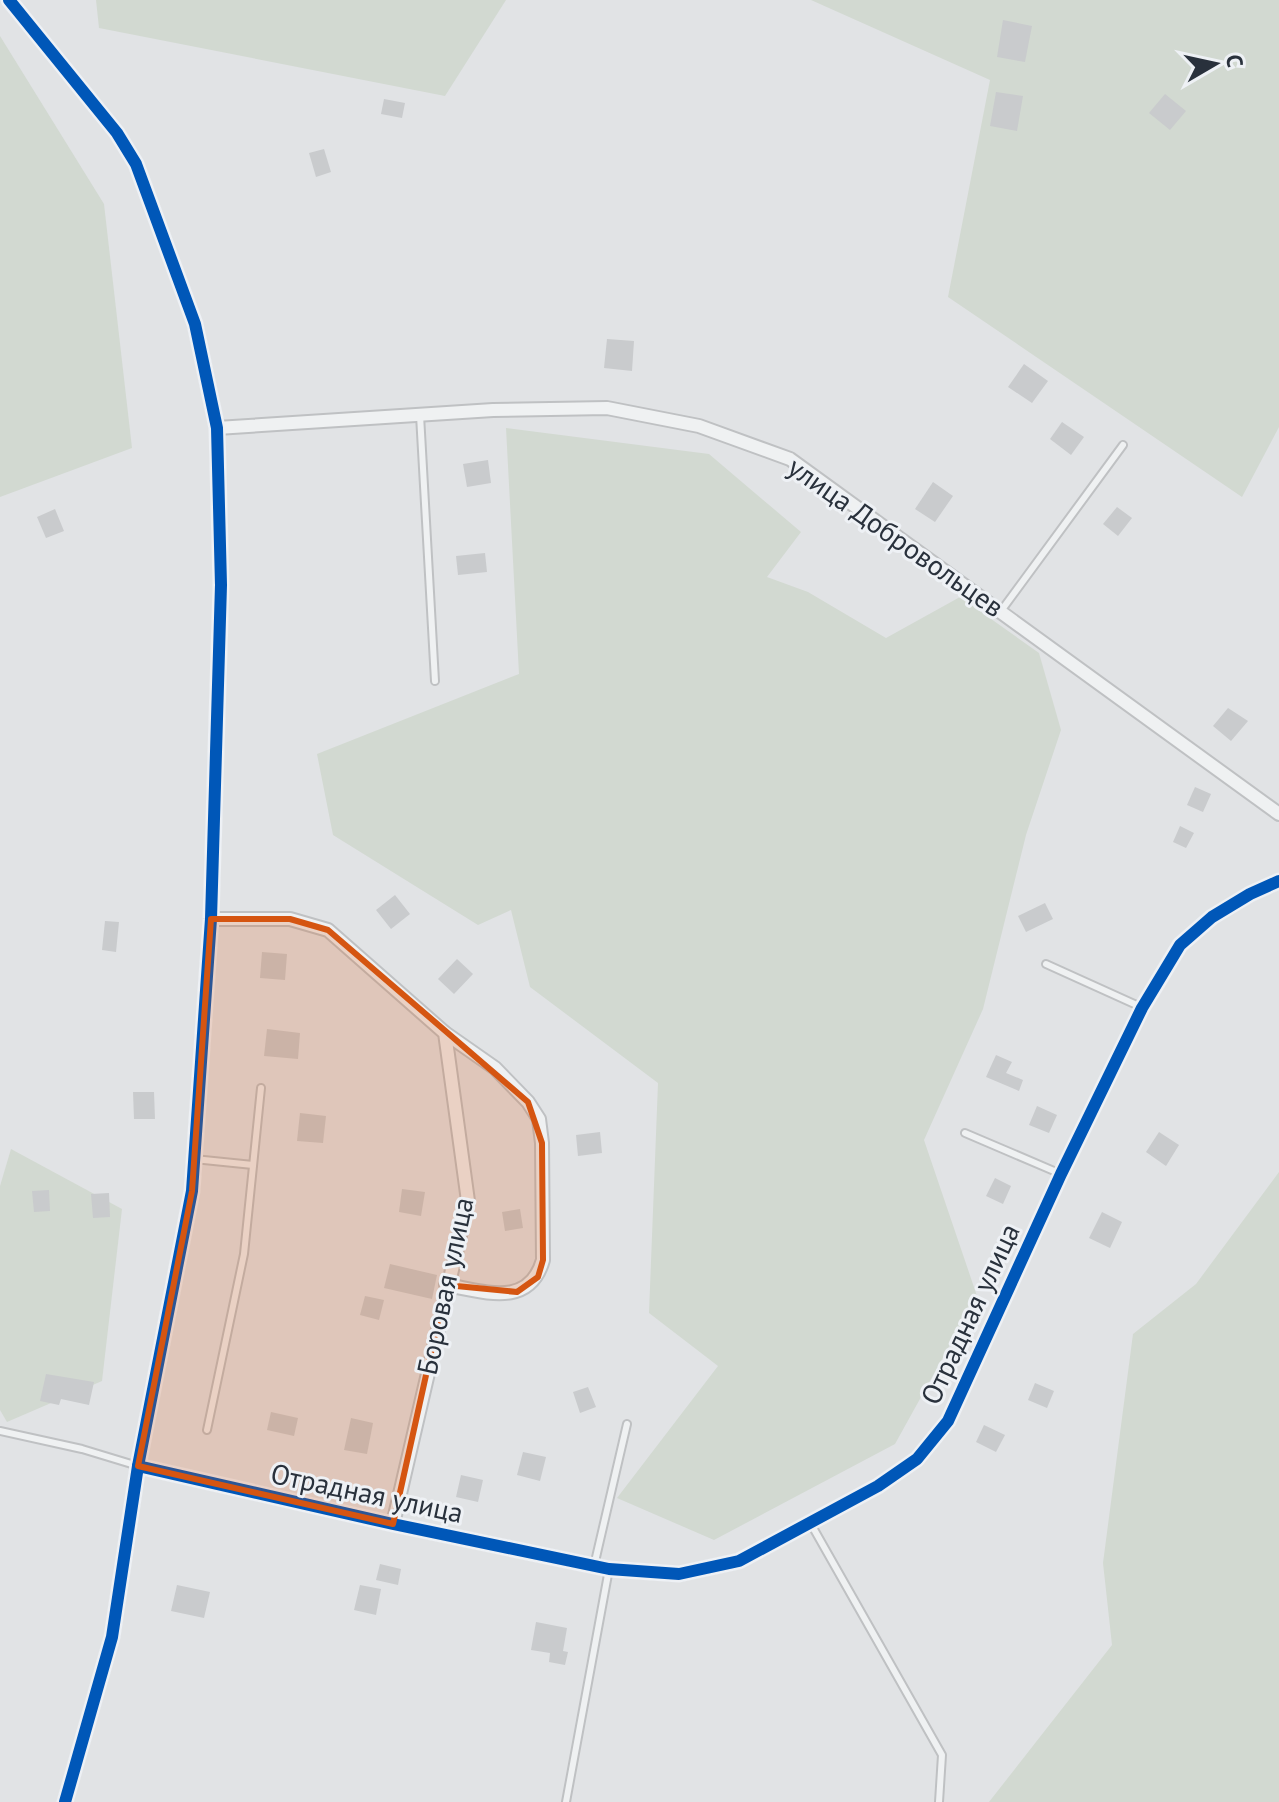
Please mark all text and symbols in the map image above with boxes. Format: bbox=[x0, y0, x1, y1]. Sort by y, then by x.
north arrow bbox=[1175, 24, 1255, 104]
text: С bbox=[1220, 53, 1250, 69]
street label: улица Добровольцев bbox=[781, 448, 1012, 625]
street label: Боровая улица bbox=[408, 1194, 481, 1378]
street label: Отрадная улица bbox=[911, 1217, 1028, 1410]
street label: Отрадная улица bbox=[268, 1454, 467, 1531]

